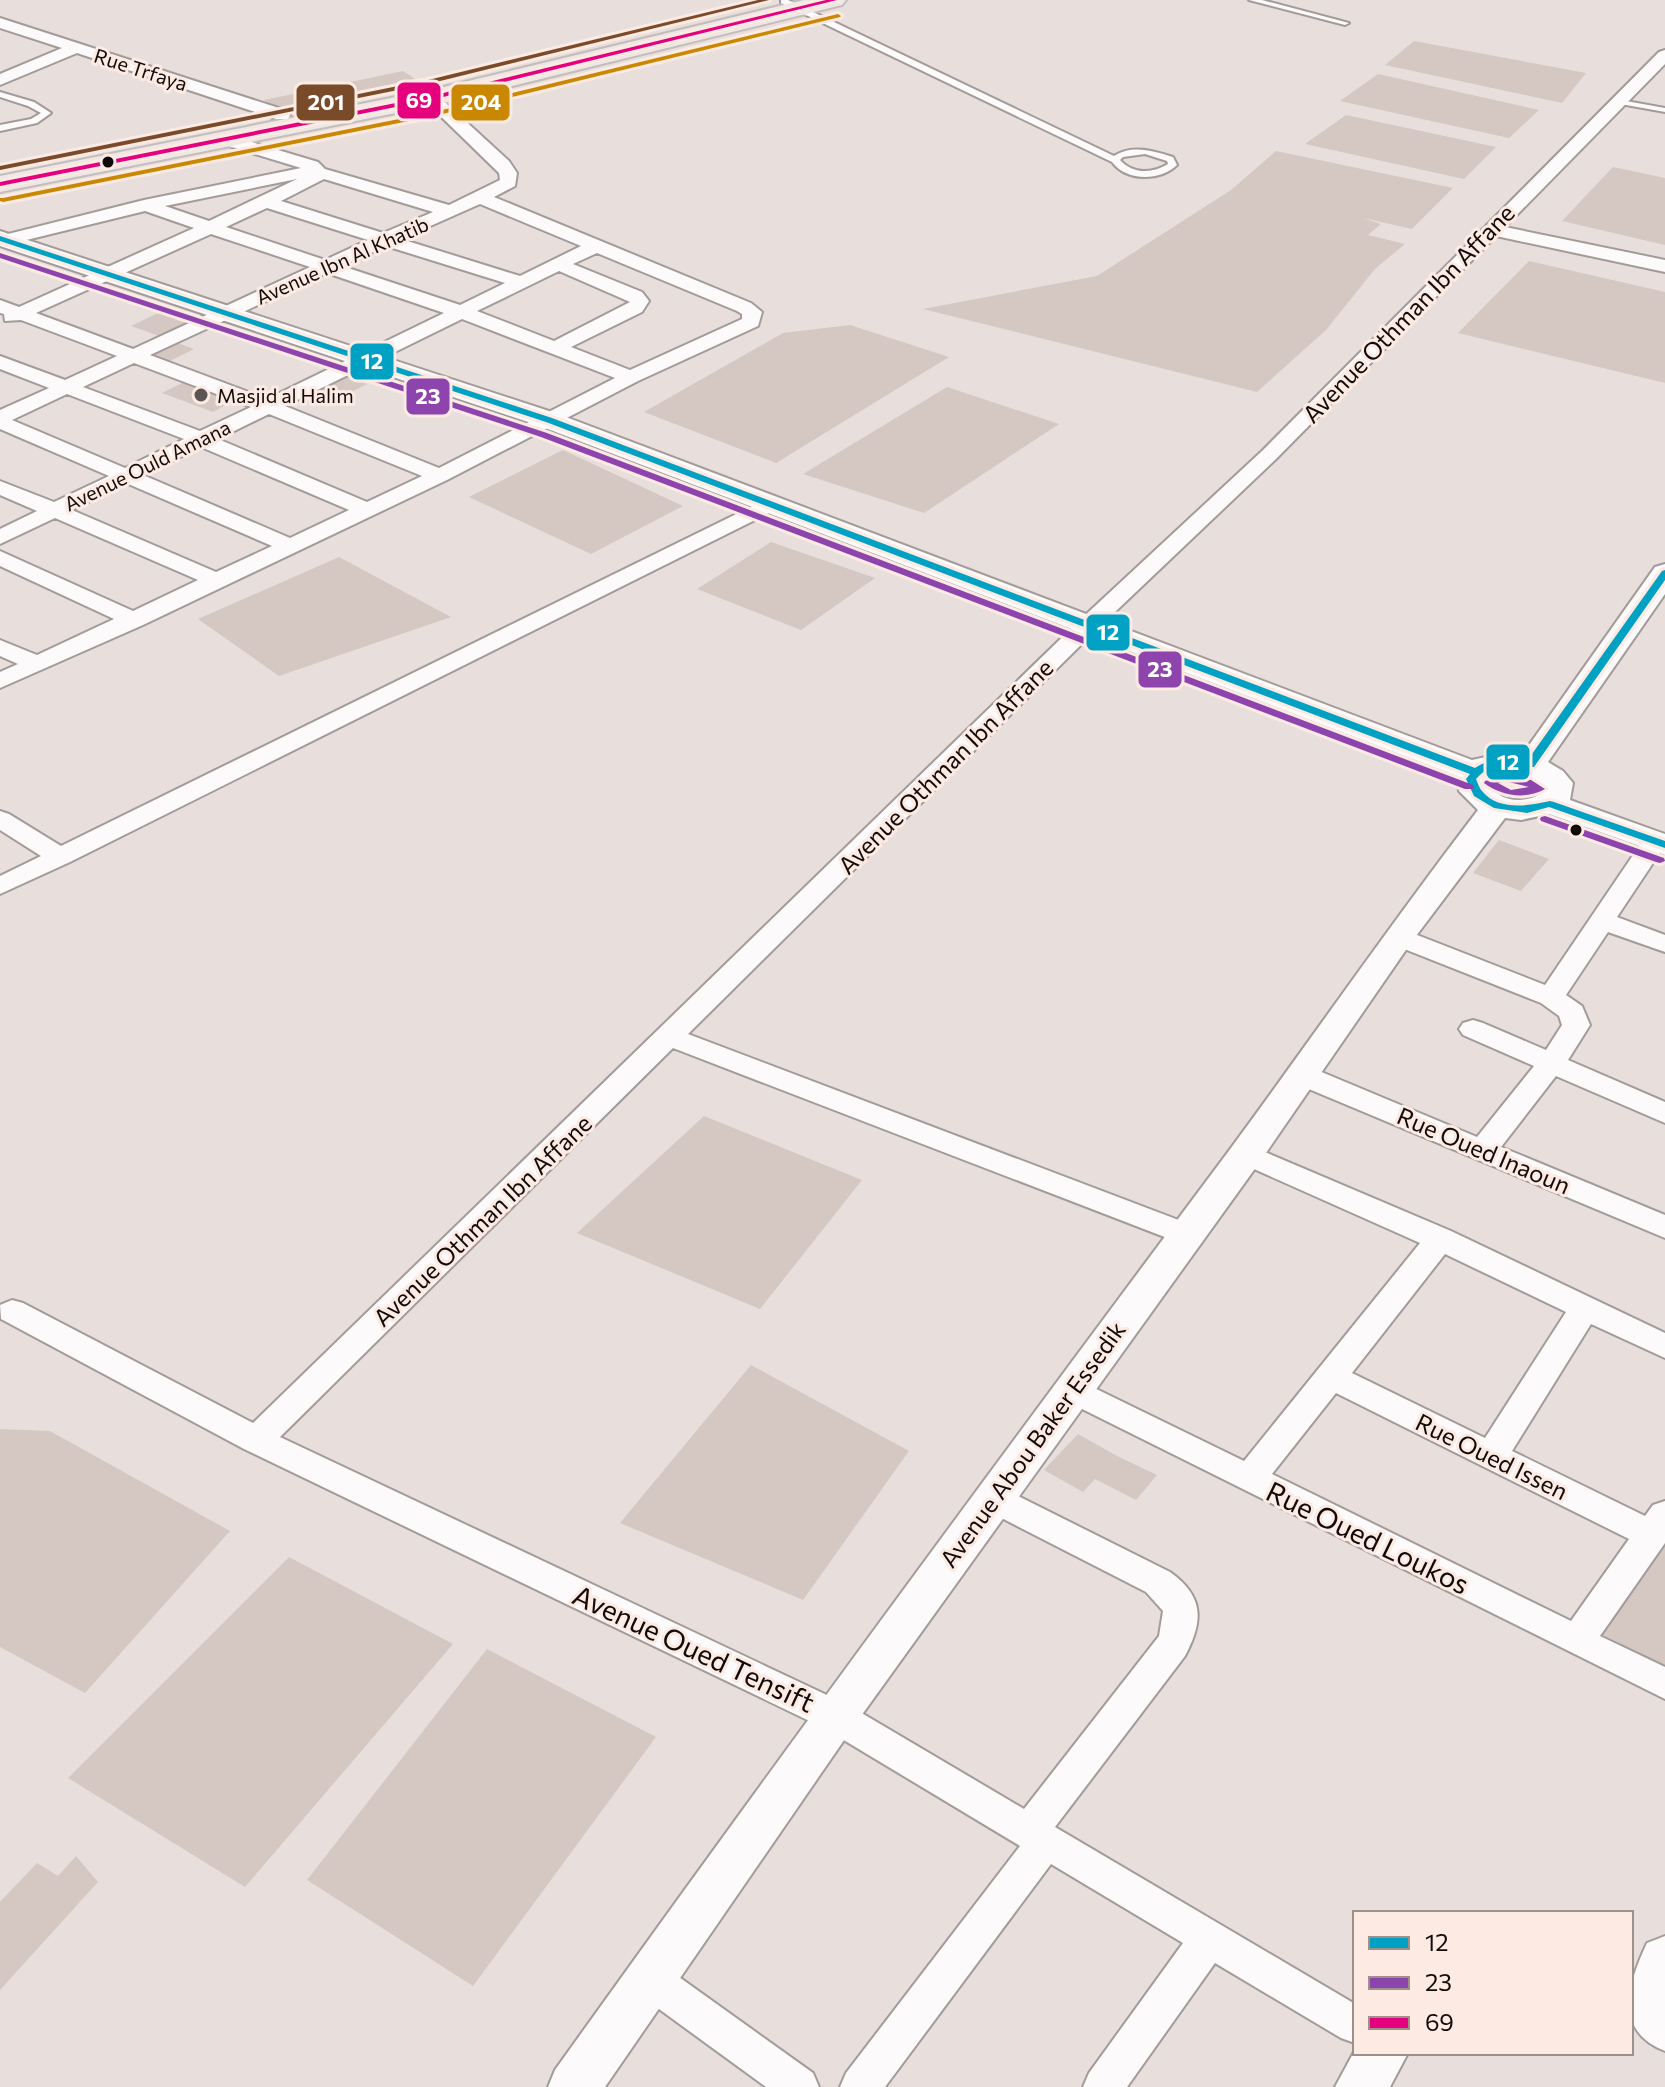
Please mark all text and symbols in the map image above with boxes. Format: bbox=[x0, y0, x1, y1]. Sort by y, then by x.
street label: Rue Trfaya bbox=[91, 43, 191, 95]
line badge: 69 bbox=[396, 81, 442, 120]
line badge: 201 bbox=[295, 83, 356, 122]
line badge: 204 bbox=[450, 83, 511, 122]
text: 69 bbox=[406, 86, 432, 113]
text: 201 bbox=[308, 88, 344, 115]
text: 204 bbox=[461, 88, 501, 115]
unlabelled marker bbox=[100, 154, 116, 170]
street label: Avenue Othman Ibn Affane bbox=[1296, 198, 1520, 428]
street label: Avenue Ibn Al Khatib bbox=[252, 211, 432, 309]
line badge: 12 bbox=[349, 342, 395, 381]
text: 12 bbox=[361, 347, 383, 374]
line badge: 23 bbox=[405, 377, 451, 416]
text: 23 bbox=[415, 382, 441, 409]
place label: Masjid al Halim bbox=[217, 383, 354, 407]
marker: Masjid al Halim bbox=[192, 386, 210, 404]
street label: Avenue Ould Amana bbox=[60, 414, 234, 516]
line badge: 12 bbox=[1085, 613, 1131, 652]
text: 12 bbox=[1097, 618, 1119, 645]
line badge: 23 bbox=[1137, 650, 1183, 689]
street label: Avenue Othman Ibn Affane bbox=[831, 652, 1059, 880]
text: 23 bbox=[1147, 655, 1173, 682]
line badge: 12 bbox=[1485, 743, 1531, 781]
text: 12 bbox=[1497, 748, 1519, 775]
unlabelled marker bbox=[1568, 822, 1584, 838]
street label: Rue Oued Inaoun bbox=[1393, 1100, 1575, 1200]
street label: Avenue Othman Ibn Affane bbox=[367, 1108, 597, 1332]
street label: Avenue Abou Baker Essedik bbox=[933, 1315, 1131, 1573]
street label: Rue Oued Issen bbox=[1411, 1407, 1573, 1505]
street label: Rue Oued Loukos bbox=[1261, 1473, 1475, 1601]
street label: Avenue Oued Tensift bbox=[568, 1577, 820, 1719]
legend bbox=[1353, 1911, 1633, 2055]
text: 12 bbox=[1425, 1927, 1449, 1956]
text: 23 bbox=[1425, 1967, 1452, 1996]
text: 69 bbox=[1425, 2007, 1454, 2036]

